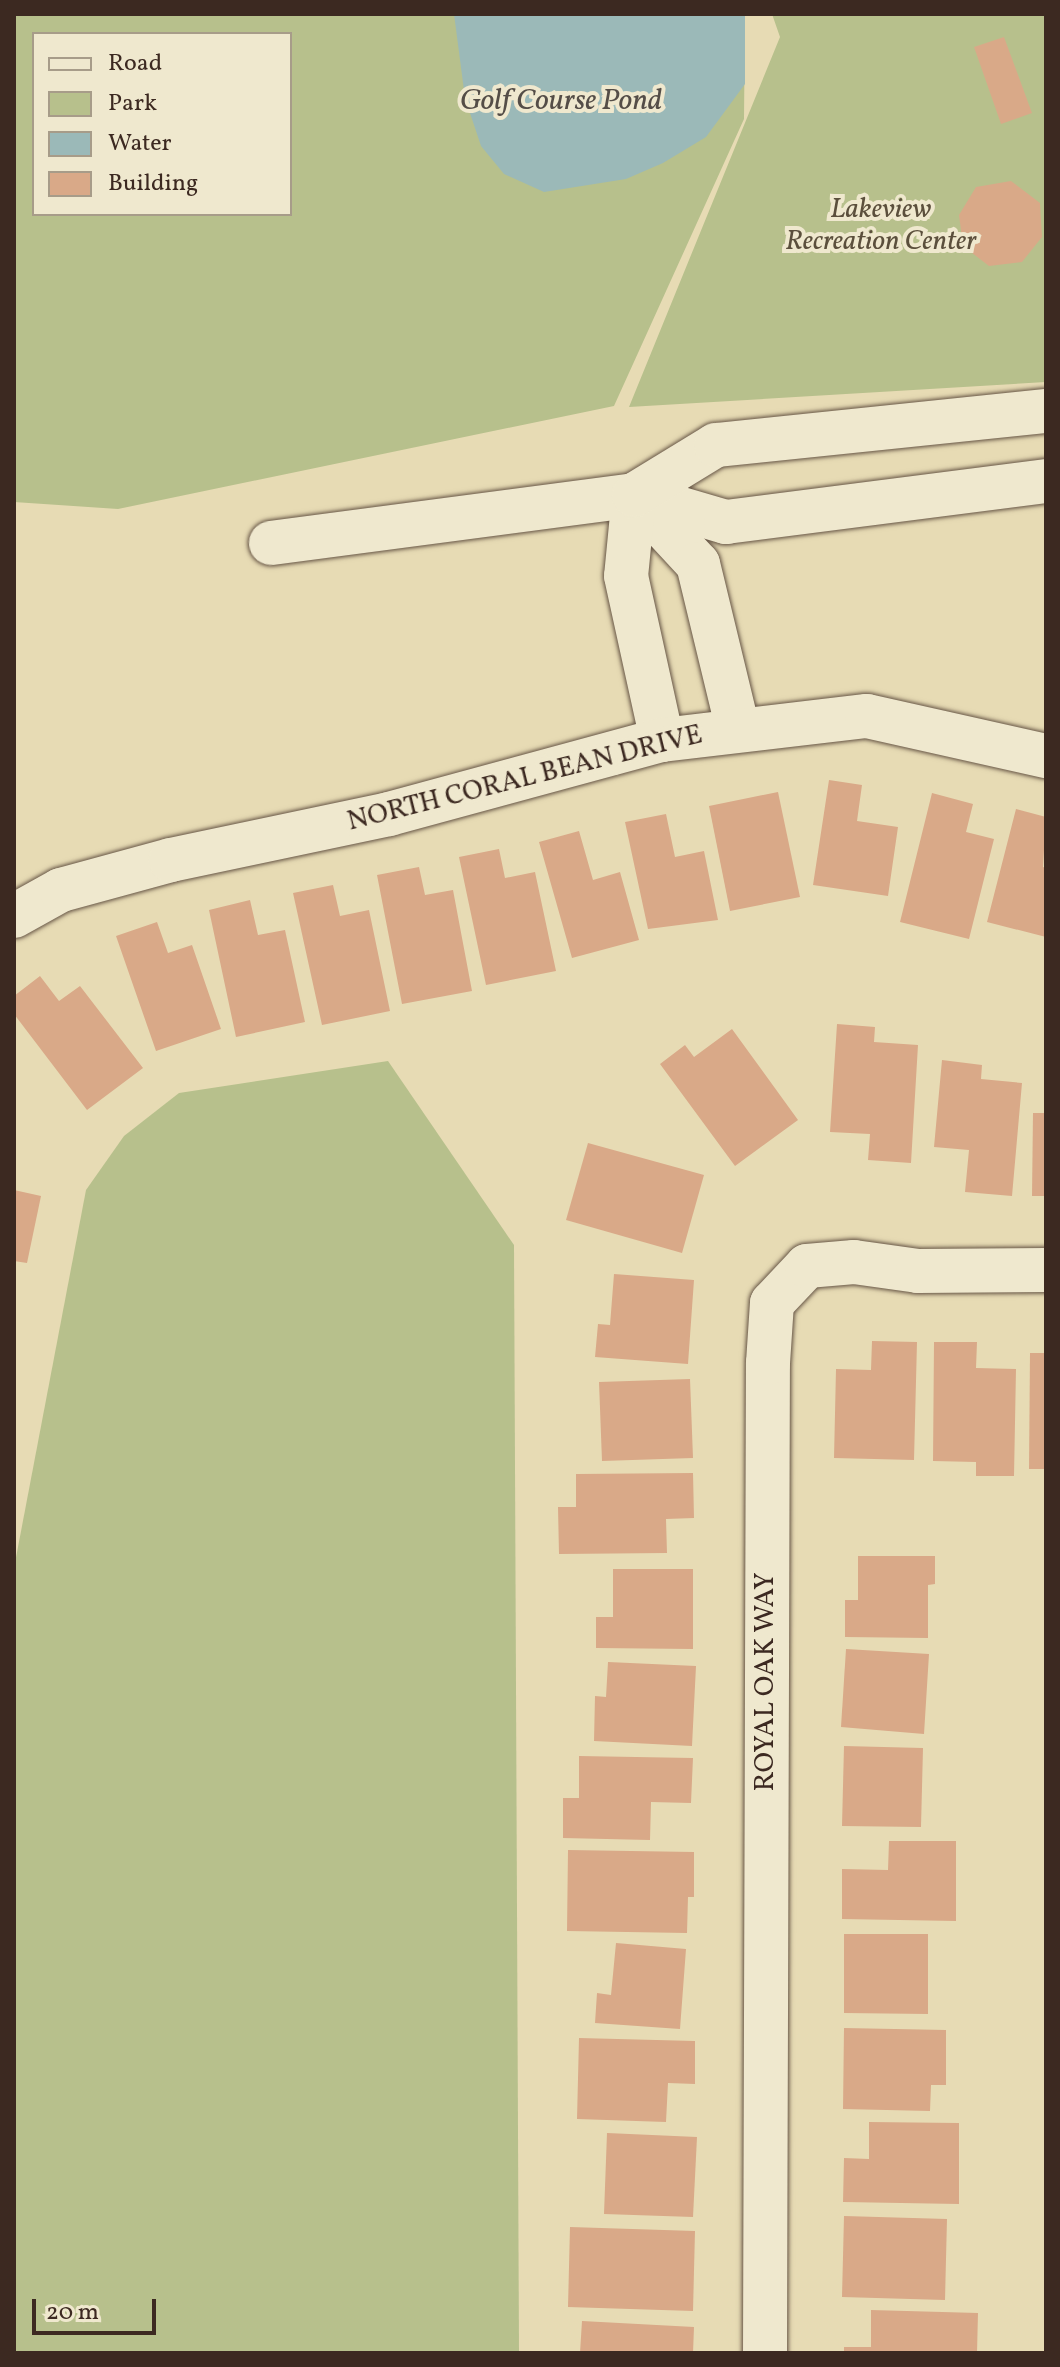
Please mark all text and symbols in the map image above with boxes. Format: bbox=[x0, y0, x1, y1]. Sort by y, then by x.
legend bbox=[32, 32, 292, 216]
text: Road bbox=[108, 47, 162, 81]
water label: Golf Course Pond bbox=[460, 83, 662, 119]
text: Park bbox=[108, 87, 157, 121]
text: Water bbox=[108, 127, 172, 161]
text: Building bbox=[108, 167, 198, 201]
park label: Lakeview Recreation Center bbox=[785, 193, 977, 259]
street label: NORTH CORAL BEAN DRIVE bbox=[344, 719, 706, 839]
street label: ROYAL OAK WAY bbox=[749, 1572, 783, 1792]
scale bar bbox=[36, 2283, 160, 2333]
text: 20 m bbox=[46, 2296, 99, 2330]

